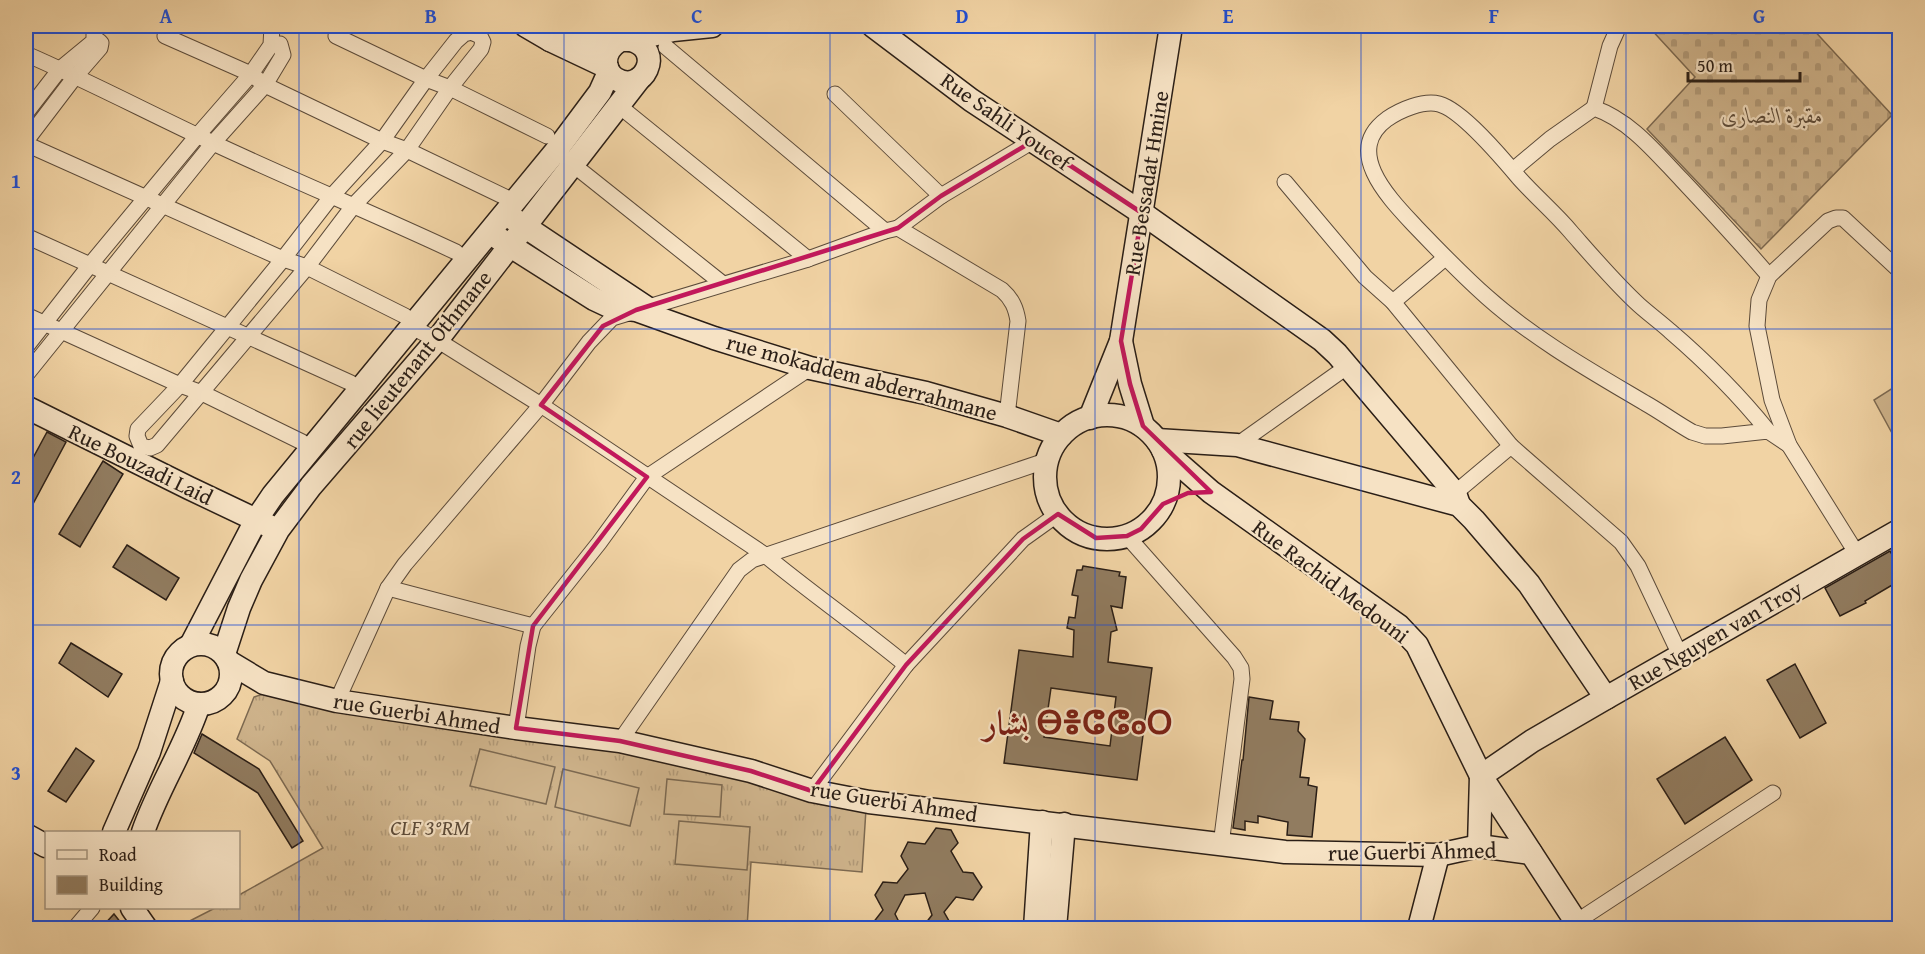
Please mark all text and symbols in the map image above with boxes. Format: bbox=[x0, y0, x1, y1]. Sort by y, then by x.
text: A bbox=[160, 1, 173, 30]
text: B bbox=[425, 1, 437, 30]
text: C bbox=[691, 1, 703, 30]
text: D bbox=[955, 1, 969, 30]
text: E bbox=[1223, 1, 1234, 30]
text: F bbox=[1489, 1, 1499, 30]
text: G bbox=[1753, 1, 1765, 30]
scale bar bbox=[1688, 45, 1800, 83]
text: 50 m bbox=[1697, 52, 1733, 79]
street label: Rue Sahli Youcef bbox=[934, 64, 1080, 180]
street label: Rue Bessadat Hmine bbox=[1116, 88, 1176, 278]
park label: مقبرة النصارى bbox=[1721, 99, 1823, 131]
text: 1 bbox=[11, 166, 21, 195]
street label: rue lieutenant Othmane bbox=[335, 263, 499, 455]
street label: rue mokaddem abderrahmane bbox=[723, 325, 1001, 429]
street label: Rue Bouzadi Laid bbox=[63, 415, 219, 513]
text: 2 bbox=[11, 462, 21, 491]
street label: Rue Rachid Medouni bbox=[1246, 511, 1416, 651]
street label: Rue Nguyen van Troy bbox=[1622, 572, 1808, 698]
street label: rue Guerbi Ahmed bbox=[331, 684, 503, 742]
district label: بشار ⴱⴻⵛⵛⴰⵔ bbox=[979, 697, 1173, 746]
text: 3 bbox=[11, 758, 21, 787]
street label: rue Guerbi Ahmed bbox=[808, 772, 980, 830]
park label: CLF 3°RM bbox=[390, 811, 470, 843]
legend bbox=[45, 831, 240, 909]
street label: rue Guerbi Ahmed bbox=[1327, 834, 1497, 868]
text: Road bbox=[99, 841, 137, 868]
text: Building bbox=[99, 871, 163, 898]

